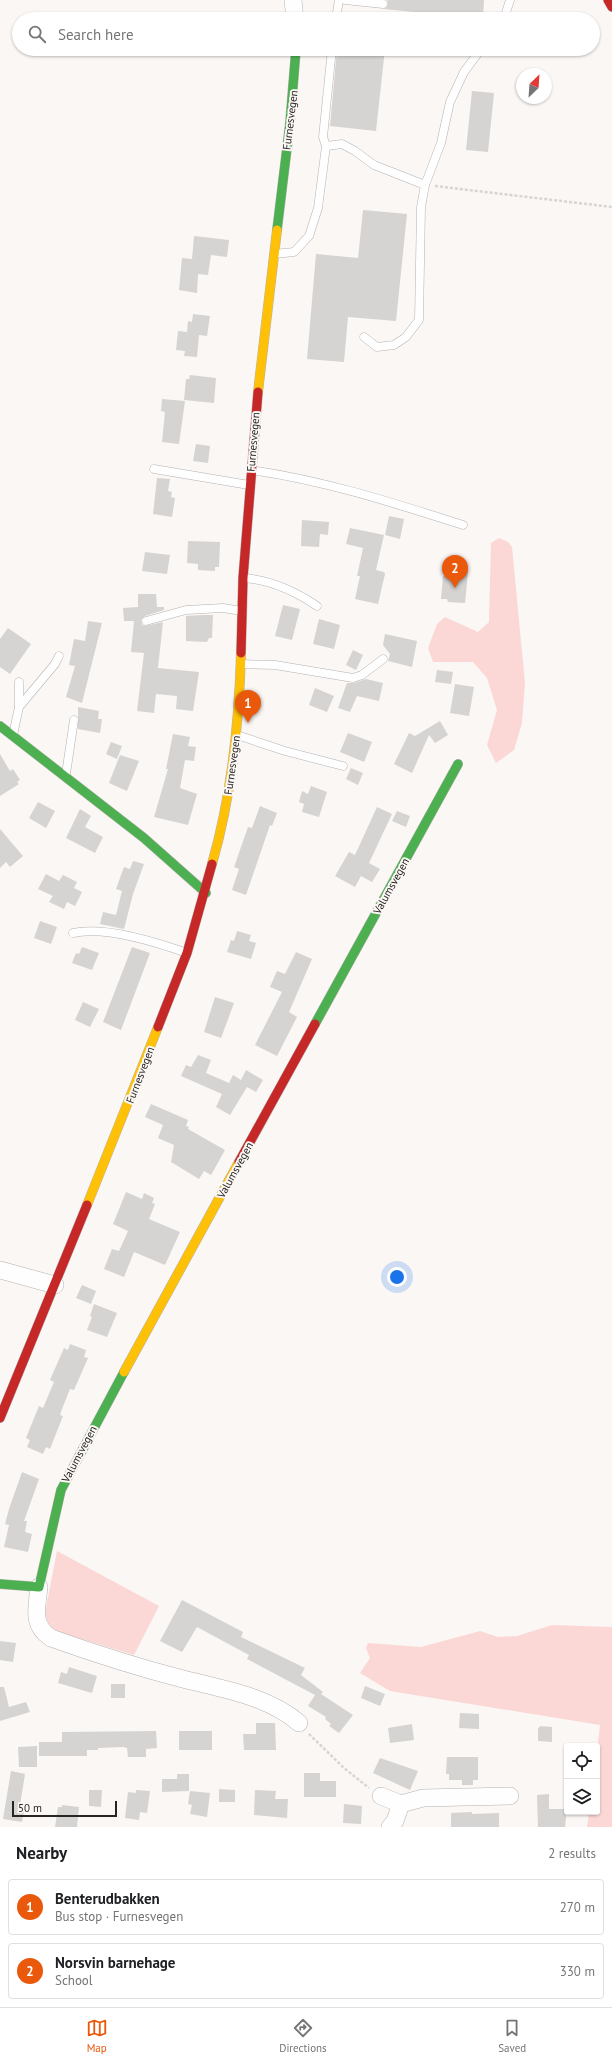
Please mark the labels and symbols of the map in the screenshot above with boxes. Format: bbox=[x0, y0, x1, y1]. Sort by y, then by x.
north arrow bbox=[516, 68, 552, 104]
street label: Furnesvegen bbox=[279, 89, 301, 151]
street label: Furnesvegen bbox=[243, 412, 263, 472]
pin: 2 bbox=[442, 555, 468, 588]
pin: 1 bbox=[235, 690, 261, 723]
street label: Furnesvegen bbox=[221, 734, 243, 796]
street label: Valumsvegen bbox=[369, 855, 412, 917]
street label: Furnesvegen bbox=[123, 1045, 157, 1105]
street label: Valumsvegen bbox=[213, 1139, 256, 1201]
your location bbox=[387, 1267, 407, 1287]
street label: Valumsvegen bbox=[58, 1423, 100, 1486]
scale bar bbox=[12, 1799, 117, 1818]

